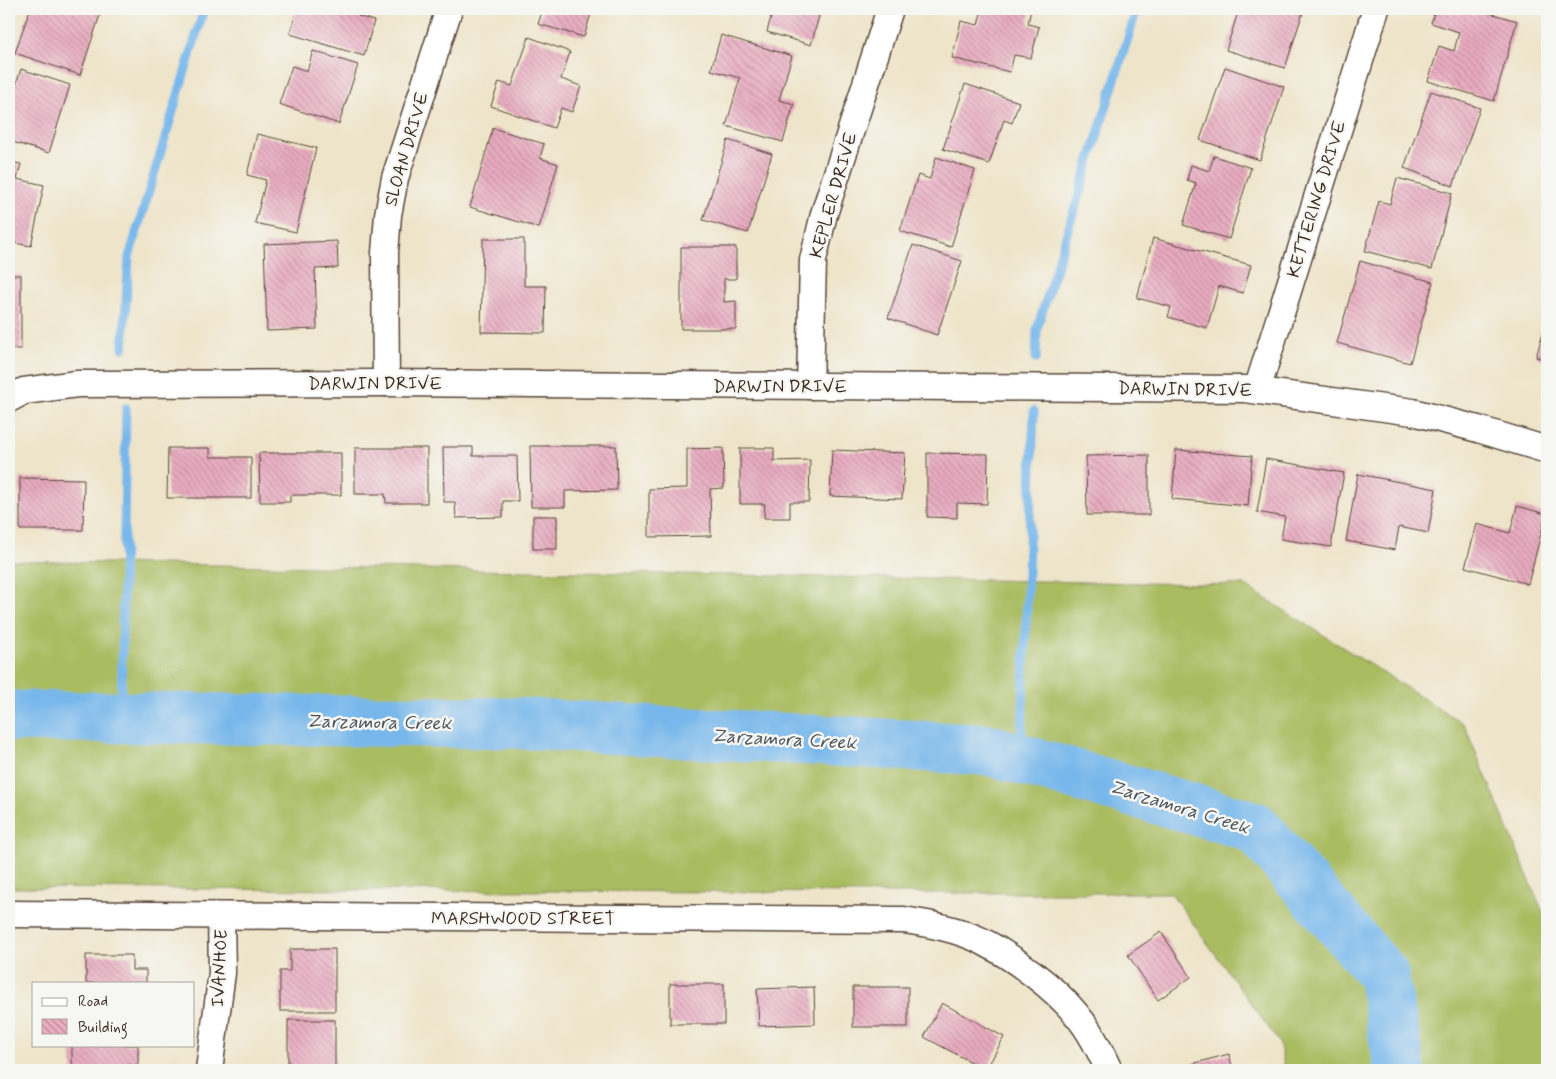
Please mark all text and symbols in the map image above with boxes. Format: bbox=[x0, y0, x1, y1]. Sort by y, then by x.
street label: SLOAN DRIVE bbox=[379, 89, 435, 209]
street label: KETTERING DRIVE bbox=[1282, 118, 1352, 281]
street label: KEPLER DRIVE bbox=[805, 129, 863, 261]
street label: DARWIN DRIVE bbox=[308, 372, 442, 396]
street label: DARWIN DRIVE bbox=[713, 375, 847, 399]
street label: DARWIN DRIVE bbox=[1118, 377, 1252, 403]
water label: Zarzamora Creek bbox=[306, 709, 453, 736]
water label: Zarzamora Creek bbox=[711, 723, 858, 756]
water label: Zarzamora Creek bbox=[1107, 774, 1254, 841]
street label: MARSHWOOD STREET bbox=[431, 907, 615, 931]
street label: IVANHOE bbox=[206, 929, 234, 1008]
legend bbox=[32, 982, 195, 1046]
text: Road bbox=[78, 992, 108, 1012]
text: Building bbox=[78, 1018, 128, 1039]

